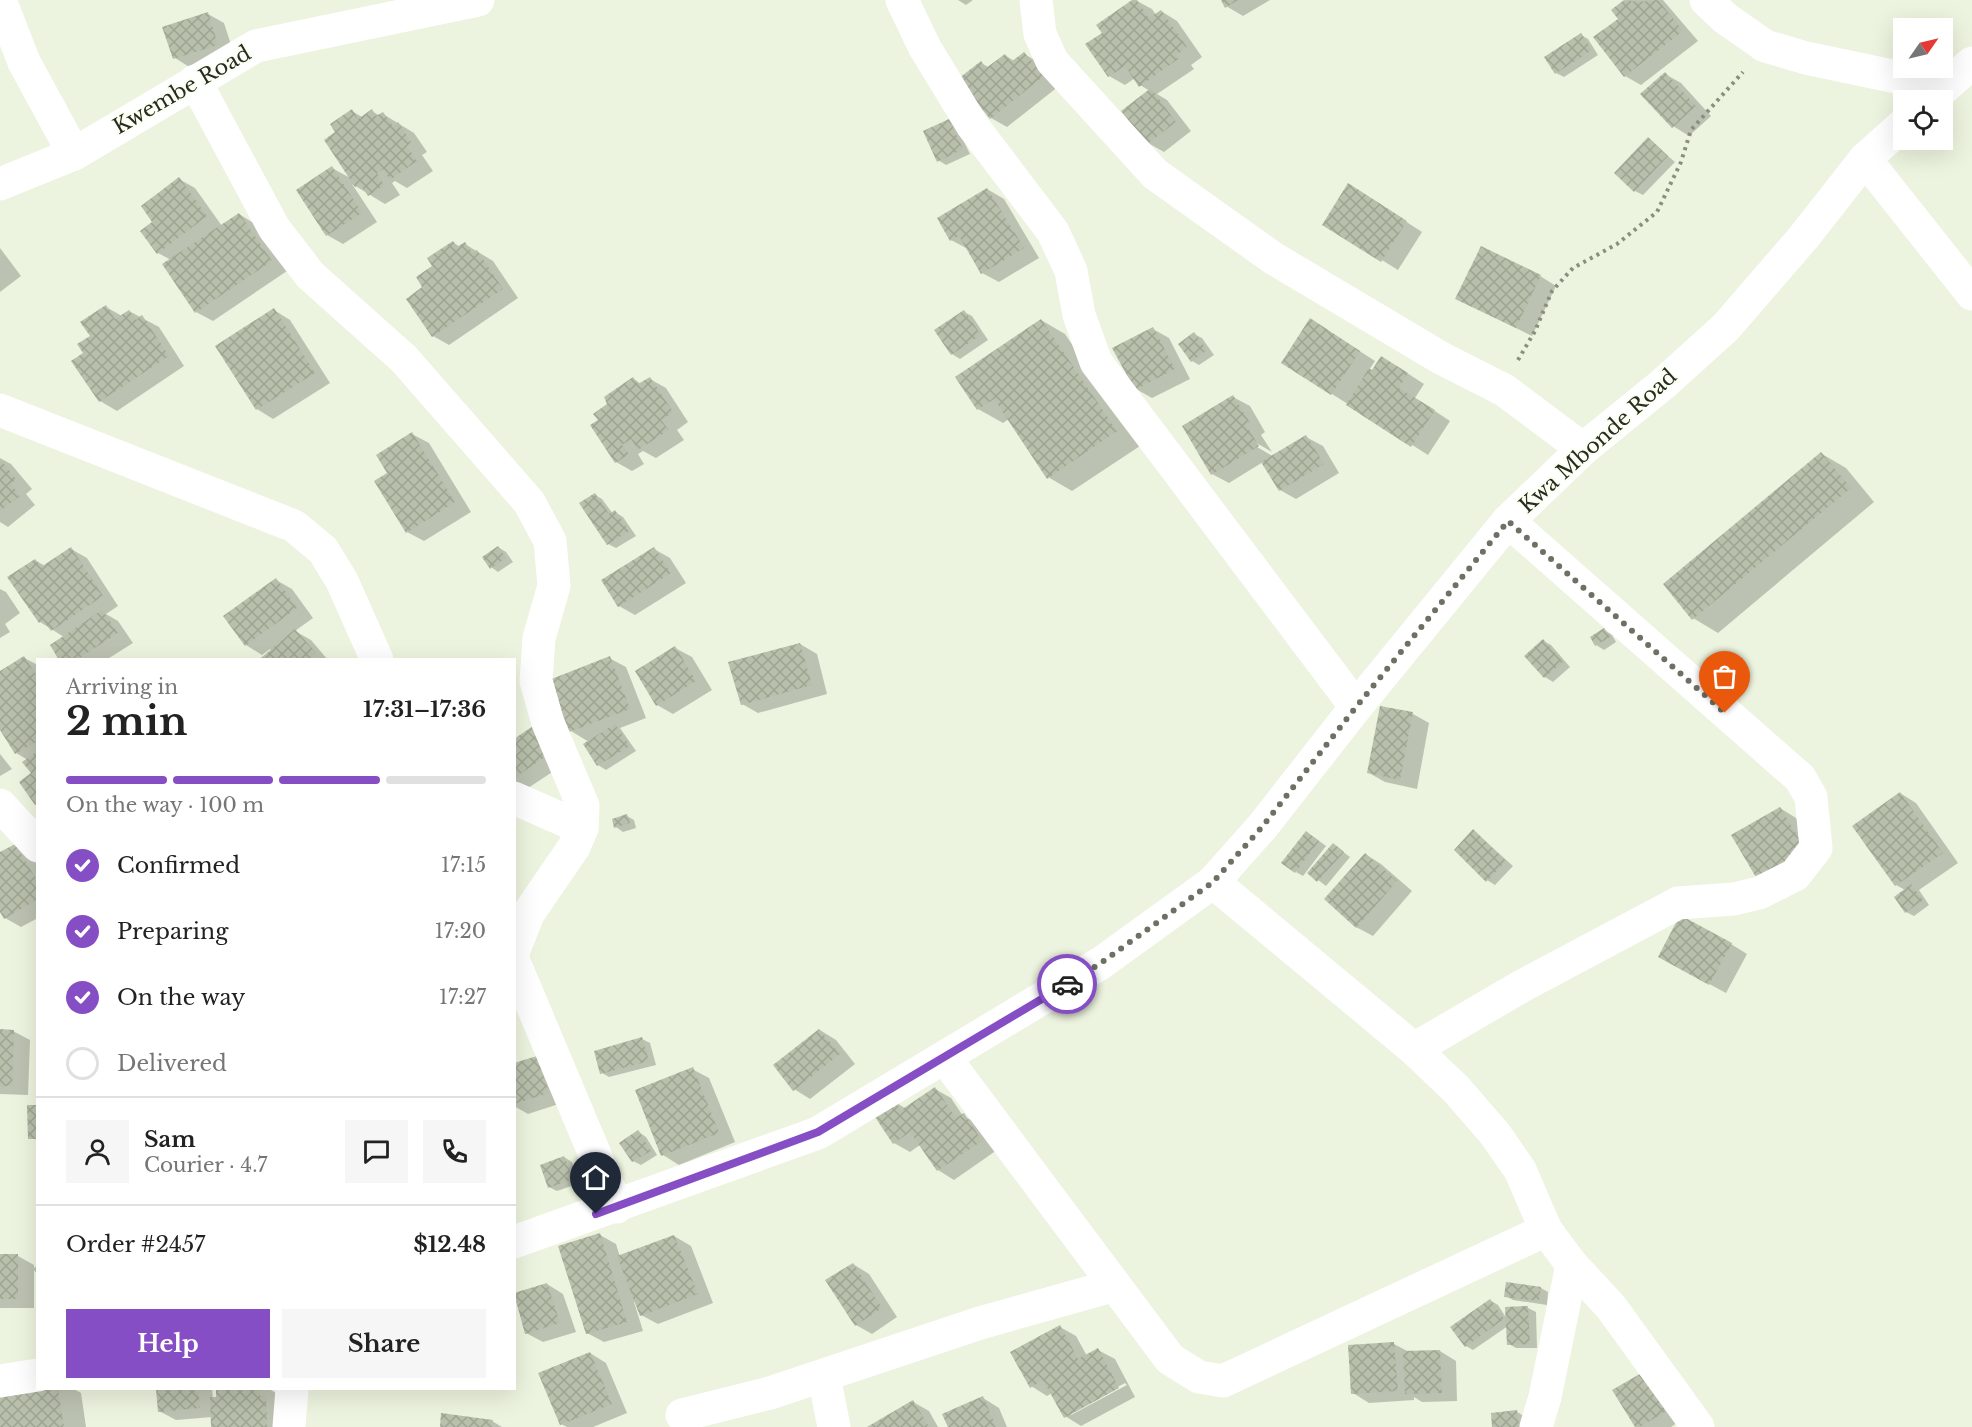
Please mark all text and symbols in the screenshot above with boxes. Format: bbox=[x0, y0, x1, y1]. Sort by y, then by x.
north arrow bbox=[1893, 18, 1953, 78]
map controls bbox=[1893, 18, 1953, 150]
street label: Kwembe Road bbox=[108, 40, 256, 140]
button: locate bbox=[1893, 90, 1953, 150]
street label: Kwa Mbonde Road bbox=[1514, 363, 1682, 519]
pin bbox=[1699, 651, 1750, 713]
icon: bag bbox=[1708, 660, 1741, 693]
text: Arriving in bbox=[66, 675, 178, 699]
text: 17:31–17:36 bbox=[363, 696, 486, 723]
text: 2 min bbox=[66, 697, 187, 746]
text: On the way · 100 m bbox=[66, 793, 264, 817]
icon: check bbox=[66, 849, 99, 882]
text: Confirmed bbox=[117, 852, 240, 879]
text: 17:15 bbox=[441, 853, 486, 877]
icon: check bbox=[66, 915, 99, 948]
text: Preparing bbox=[117, 918, 228, 945]
text: 17:20 bbox=[435, 919, 486, 943]
courier bbox=[1037, 954, 1097, 1014]
icon: car bbox=[1051, 968, 1084, 1001]
icon: check bbox=[66, 981, 99, 1014]
text: On the way bbox=[117, 984, 245, 1011]
text: 17:27 bbox=[439, 985, 486, 1009]
text: Delivered bbox=[117, 1050, 227, 1077]
button: person bbox=[66, 1120, 129, 1183]
button: chat bbox=[345, 1120, 408, 1183]
button: phone bbox=[423, 1120, 486, 1183]
text: Sam bbox=[144, 1126, 196, 1153]
pin bbox=[570, 1152, 621, 1214]
text: Courier · 4.7 bbox=[144, 1153, 267, 1177]
icon: home bbox=[579, 1161, 612, 1194]
text: Order #2457 bbox=[66, 1231, 205, 1258]
text: $12.48 bbox=[414, 1231, 486, 1258]
button: Help bbox=[66, 1309, 270, 1378]
button: Share bbox=[282, 1309, 486, 1378]

